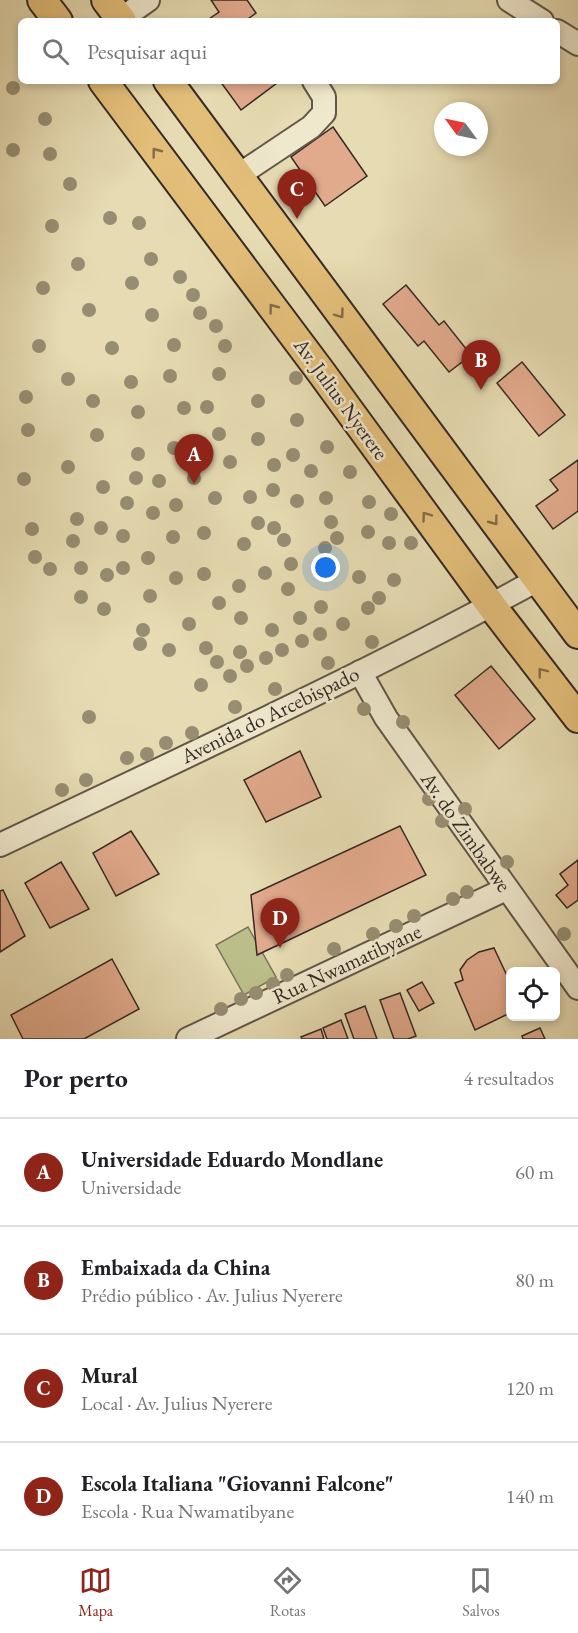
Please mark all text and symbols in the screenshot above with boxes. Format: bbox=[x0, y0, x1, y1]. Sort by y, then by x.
search box bbox=[18, 18, 560, 84]
icon: search bbox=[39, 35, 72, 68]
text: Pesquisar aqui bbox=[87, 37, 207, 66]
north arrow bbox=[434, 102, 488, 156]
one-way arrow bbox=[152, 147, 163, 158]
pin: C bbox=[278, 170, 316, 219]
one-way arrow bbox=[269, 303, 280, 314]
one-way arrow bbox=[333, 307, 344, 318]
street label: Av. Julius Nyerere bbox=[288, 332, 395, 465]
pin: B bbox=[462, 340, 500, 390]
pin: A bbox=[174, 434, 214, 484]
one-way arrow bbox=[422, 511, 433, 522]
one-way arrow bbox=[487, 514, 498, 525]
your location bbox=[311, 553, 340, 582]
street label: Avenida do Arcebispado bbox=[175, 660, 363, 770]
one-way arrow bbox=[539, 668, 550, 679]
street label: Av. do Zimbabwe bbox=[414, 766, 518, 897]
pin: D bbox=[260, 898, 300, 948]
street label: Rua Nwamatibyane bbox=[268, 917, 425, 1010]
map controls bbox=[506, 967, 560, 1021]
button: locate bbox=[506, 967, 560, 1021]
text: Por perto bbox=[24, 1061, 128, 1095]
text: 4 resultados bbox=[463, 1065, 554, 1091]
text: Universidade Eduardo Mondlane bbox=[81, 1145, 383, 1174]
text: A bbox=[36, 1159, 51, 1185]
text: 60 m bbox=[515, 1159, 554, 1185]
text: Universidade bbox=[81, 1174, 181, 1200]
text: Embaixada da China bbox=[81, 1253, 270, 1282]
text: B bbox=[37, 1267, 50, 1293]
text: 80 m bbox=[515, 1267, 554, 1293]
text: Prédio público · Av. Julius Nyerere bbox=[81, 1282, 343, 1308]
text: Mural bbox=[81, 1361, 138, 1390]
text: C bbox=[36, 1375, 51, 1401]
text: 120 m bbox=[506, 1375, 554, 1401]
text: Local · Av. Julius Nyerere bbox=[81, 1390, 273, 1416]
text: Escola Italiana "Giovanni Falcone" bbox=[81, 1469, 394, 1498]
text: D bbox=[36, 1483, 51, 1509]
text: 140 m bbox=[506, 1483, 554, 1509]
text: Escola · Rua Nwamatibyane bbox=[81, 1498, 294, 1524]
tab: Mapa bbox=[78, 1564, 113, 1621]
tab: Rotas bbox=[270, 1564, 306, 1621]
tab: Salvos bbox=[462, 1564, 500, 1621]

